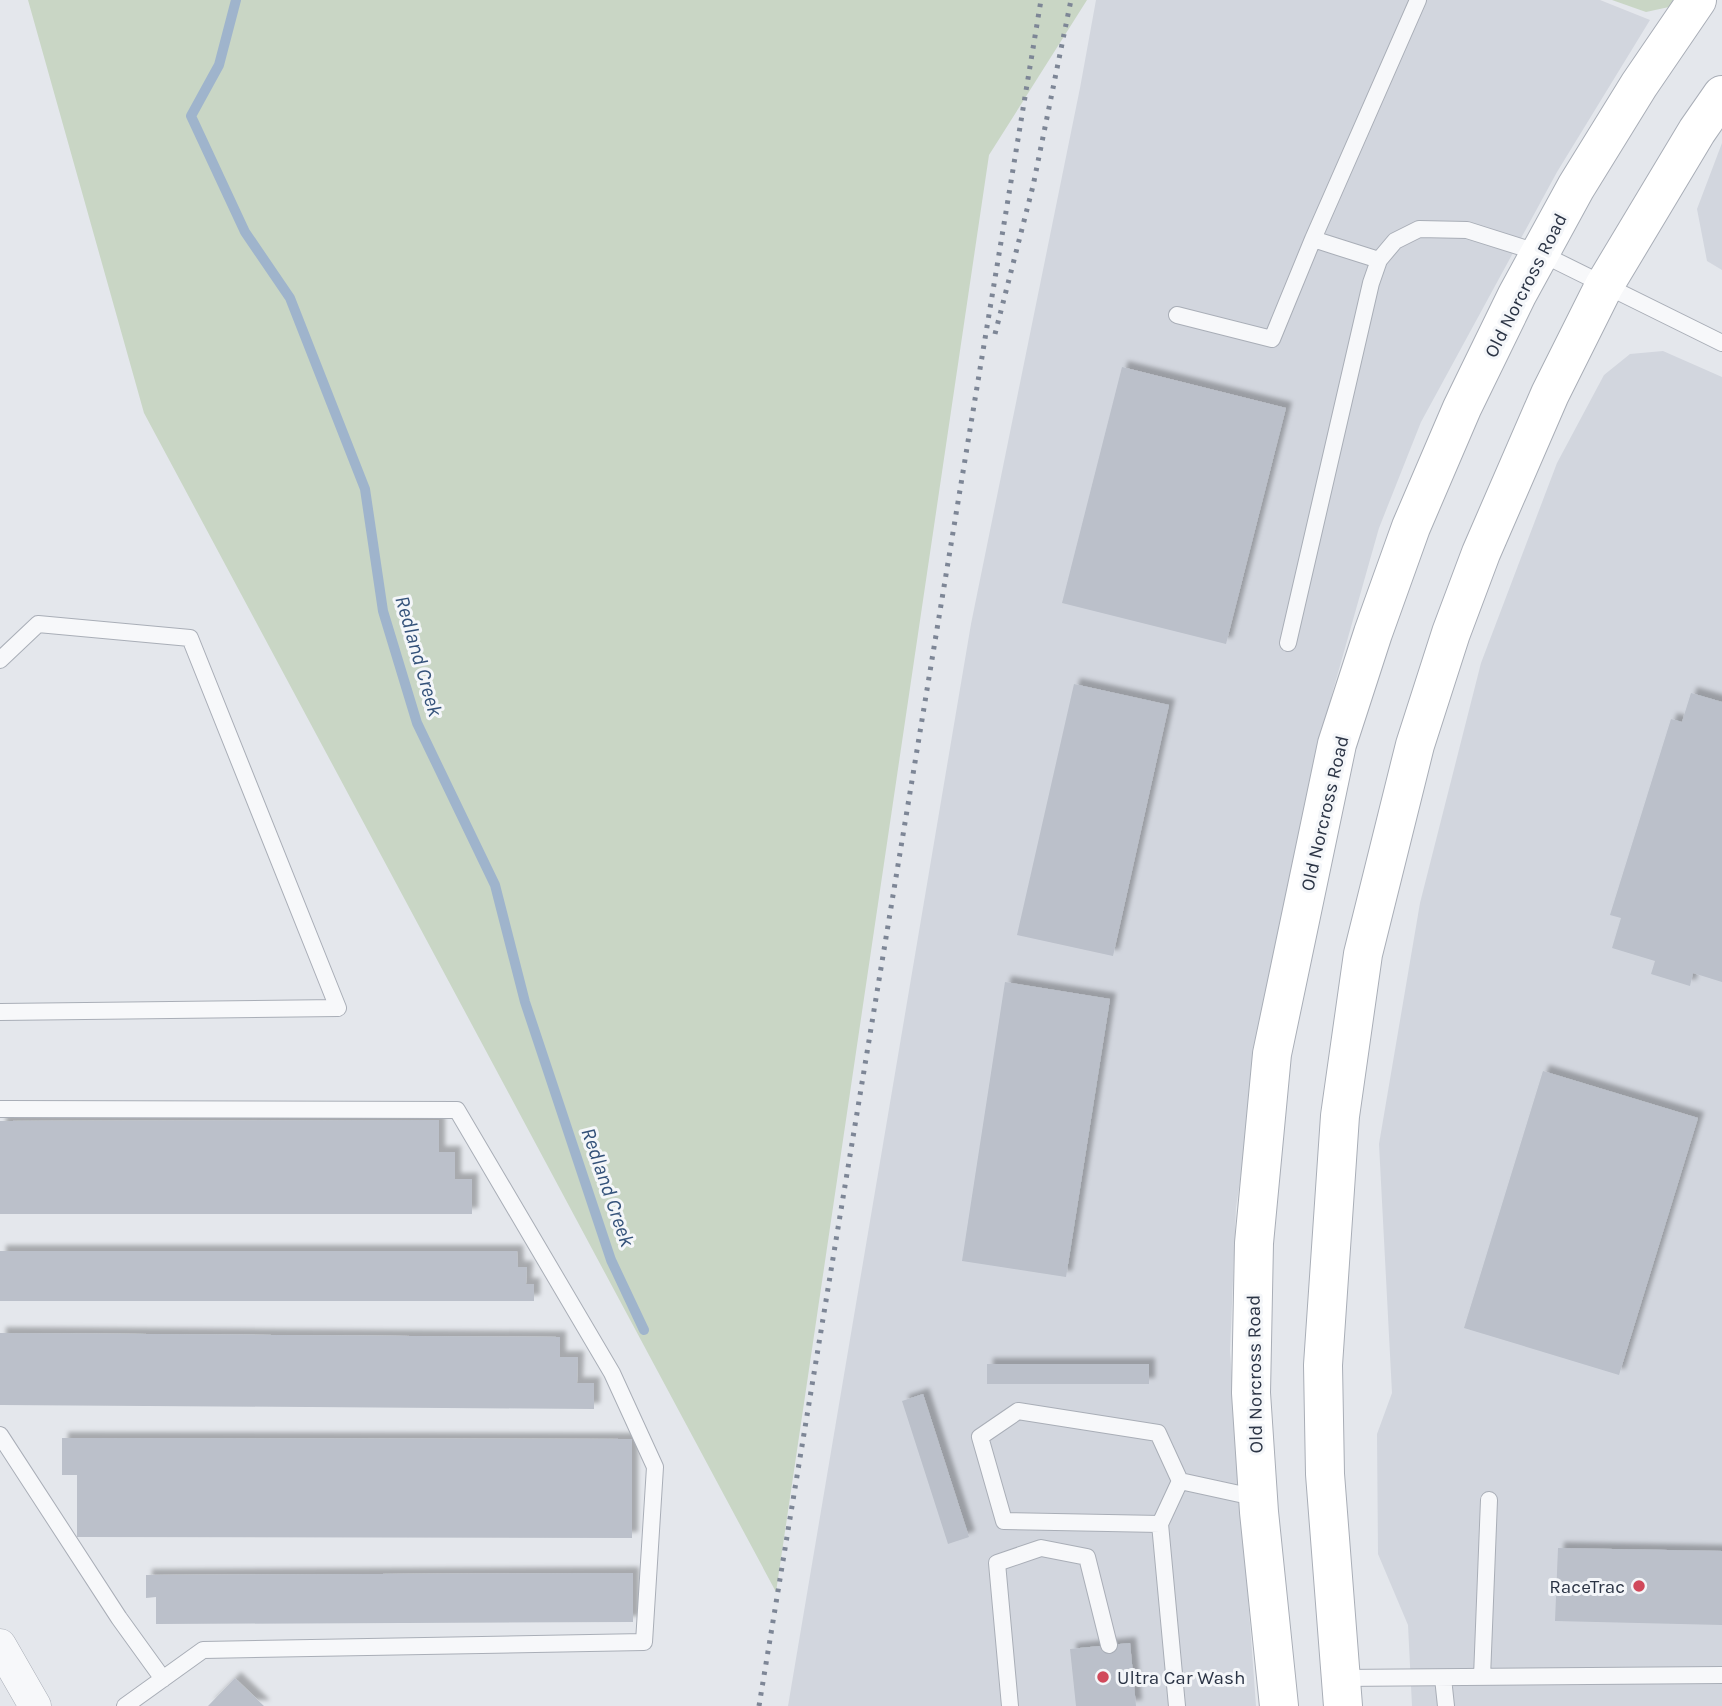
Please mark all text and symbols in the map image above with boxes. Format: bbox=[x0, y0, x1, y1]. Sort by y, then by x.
street label: Old Norcross Road bbox=[1480, 210, 1572, 361]
water label: Redland Creek bbox=[390, 593, 448, 719]
street label: Old Norcross Road bbox=[1296, 733, 1354, 893]
water label: Redland Creek bbox=[576, 1124, 640, 1250]
street label: Old Norcross Road bbox=[1243, 1294, 1267, 1454]
place label: RaceTrac bbox=[1549, 1576, 1625, 1598]
marker: RaceTrac bbox=[1631, 1578, 1647, 1594]
place label: Ultra Car Wash bbox=[1117, 1667, 1246, 1689]
marker: Ultra Car Wash bbox=[1095, 1669, 1111, 1685]

